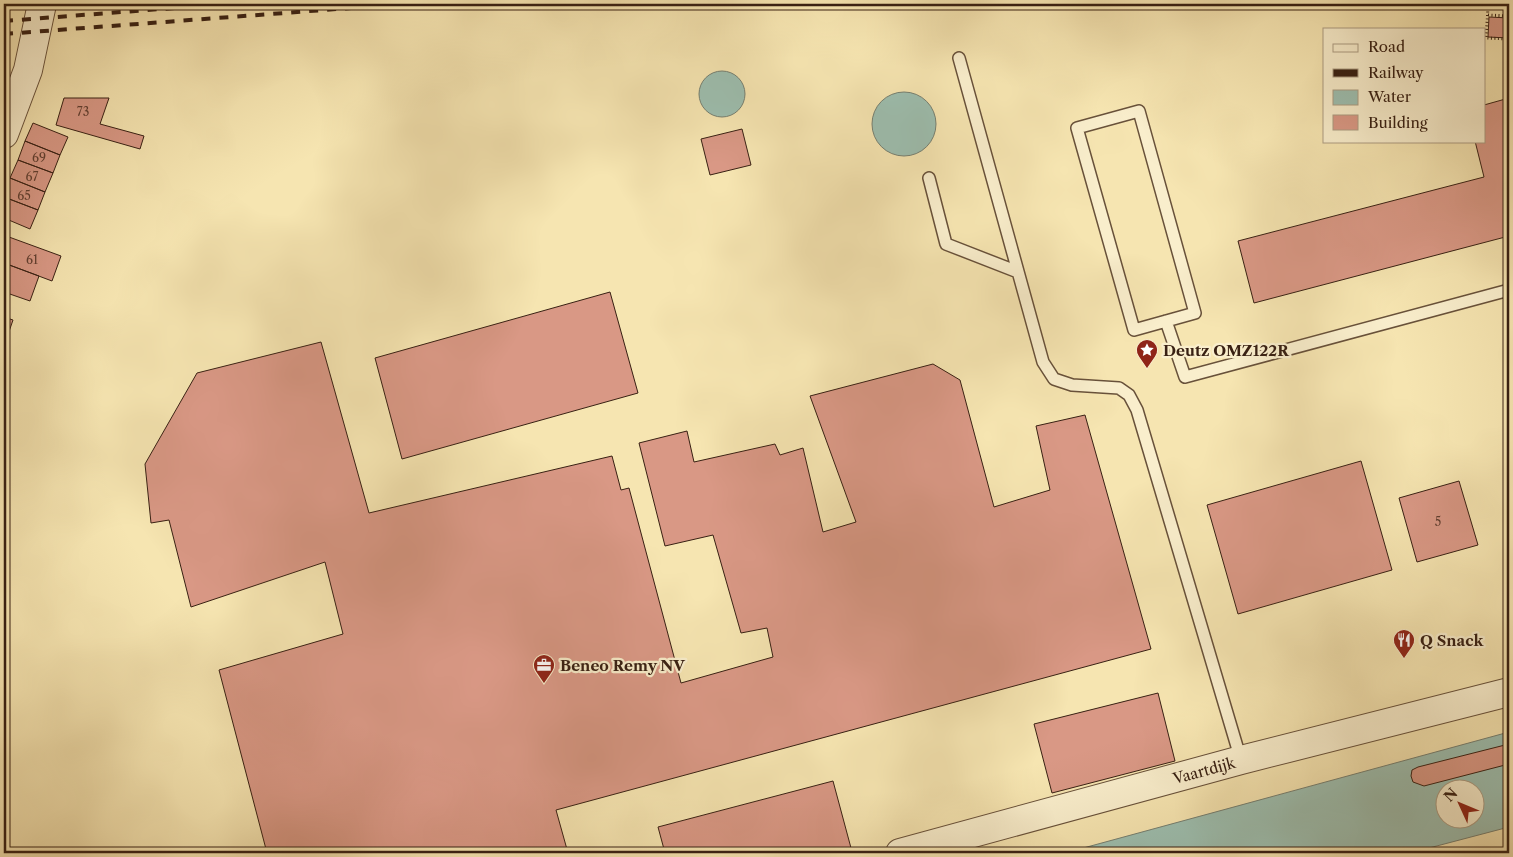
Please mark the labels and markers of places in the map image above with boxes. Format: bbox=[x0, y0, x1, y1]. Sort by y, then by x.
place icon: Deutz OMZ122R bbox=[1135, 338, 1159, 369]
place label: Deutz OMZ122R bbox=[1163, 341, 1290, 360]
restaurant icon: Q Snack bbox=[1392, 628, 1416, 659]
place label: Q Snack bbox=[1420, 631, 1484, 650]
office icon: Beneo Remy NV bbox=[532, 653, 556, 684]
place label: Beneo Remy NV bbox=[560, 656, 685, 675]

